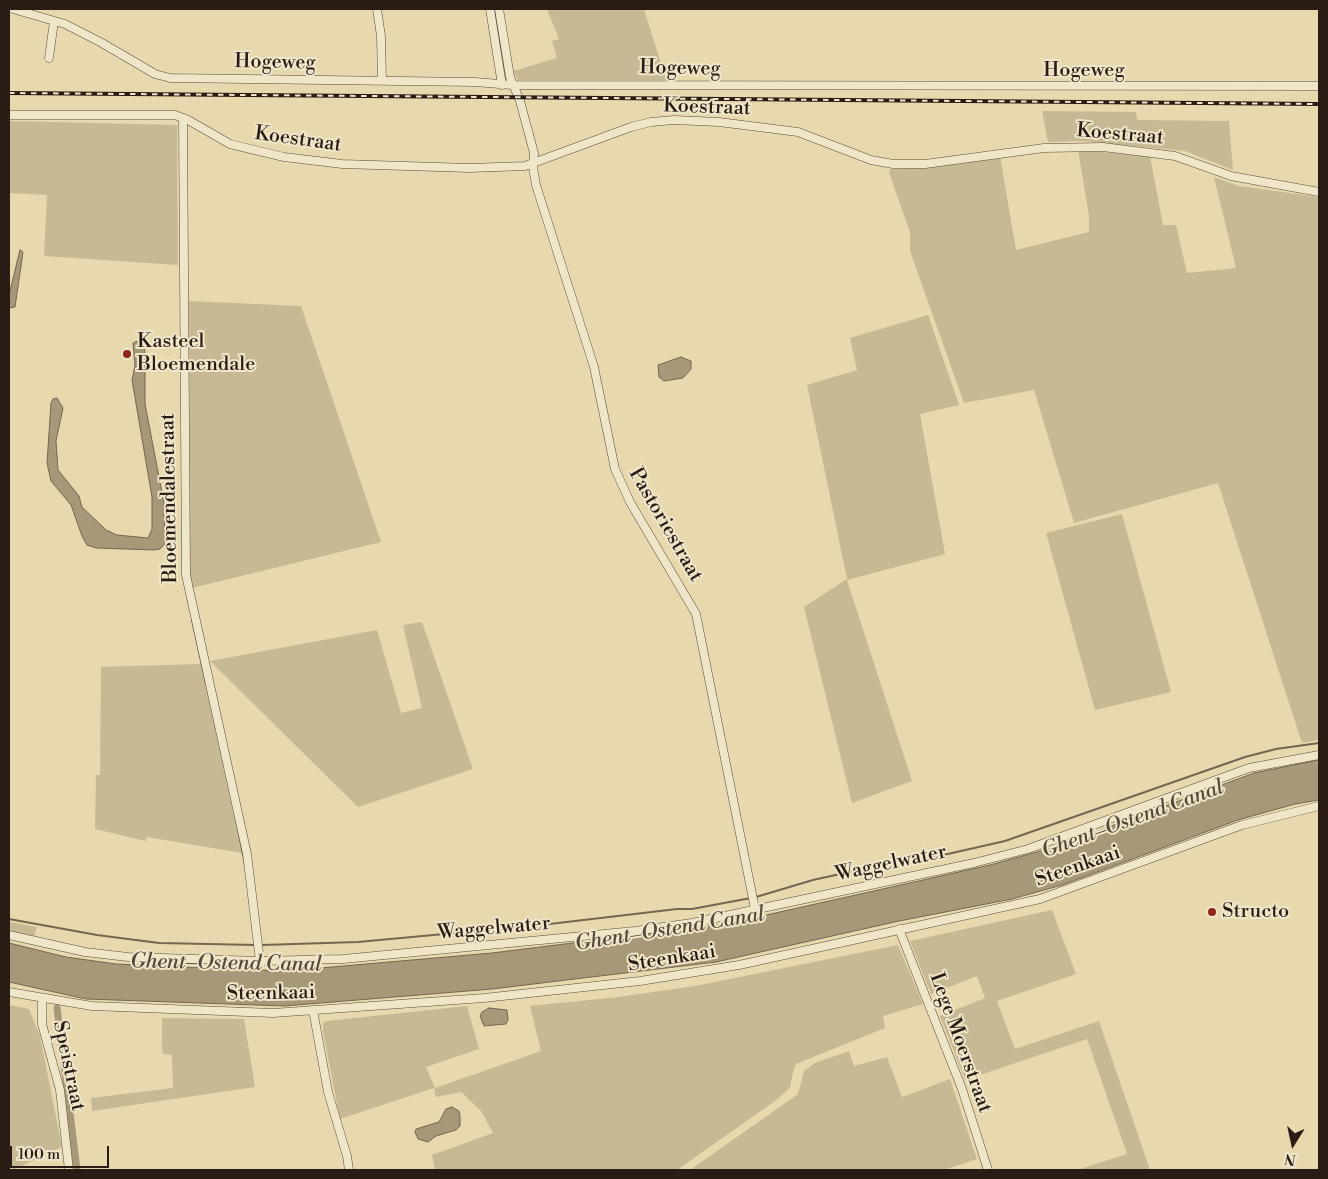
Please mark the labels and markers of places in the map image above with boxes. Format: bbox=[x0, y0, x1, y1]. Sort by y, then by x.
place label: Kasteel Bloemendale bbox=[137, 330, 255, 377]
marker: Kasteel Bloemendale bbox=[121, 348, 133, 360]
place label: Structo bbox=[1222, 900, 1289, 924]
marker: Structo bbox=[1206, 906, 1218, 918]

